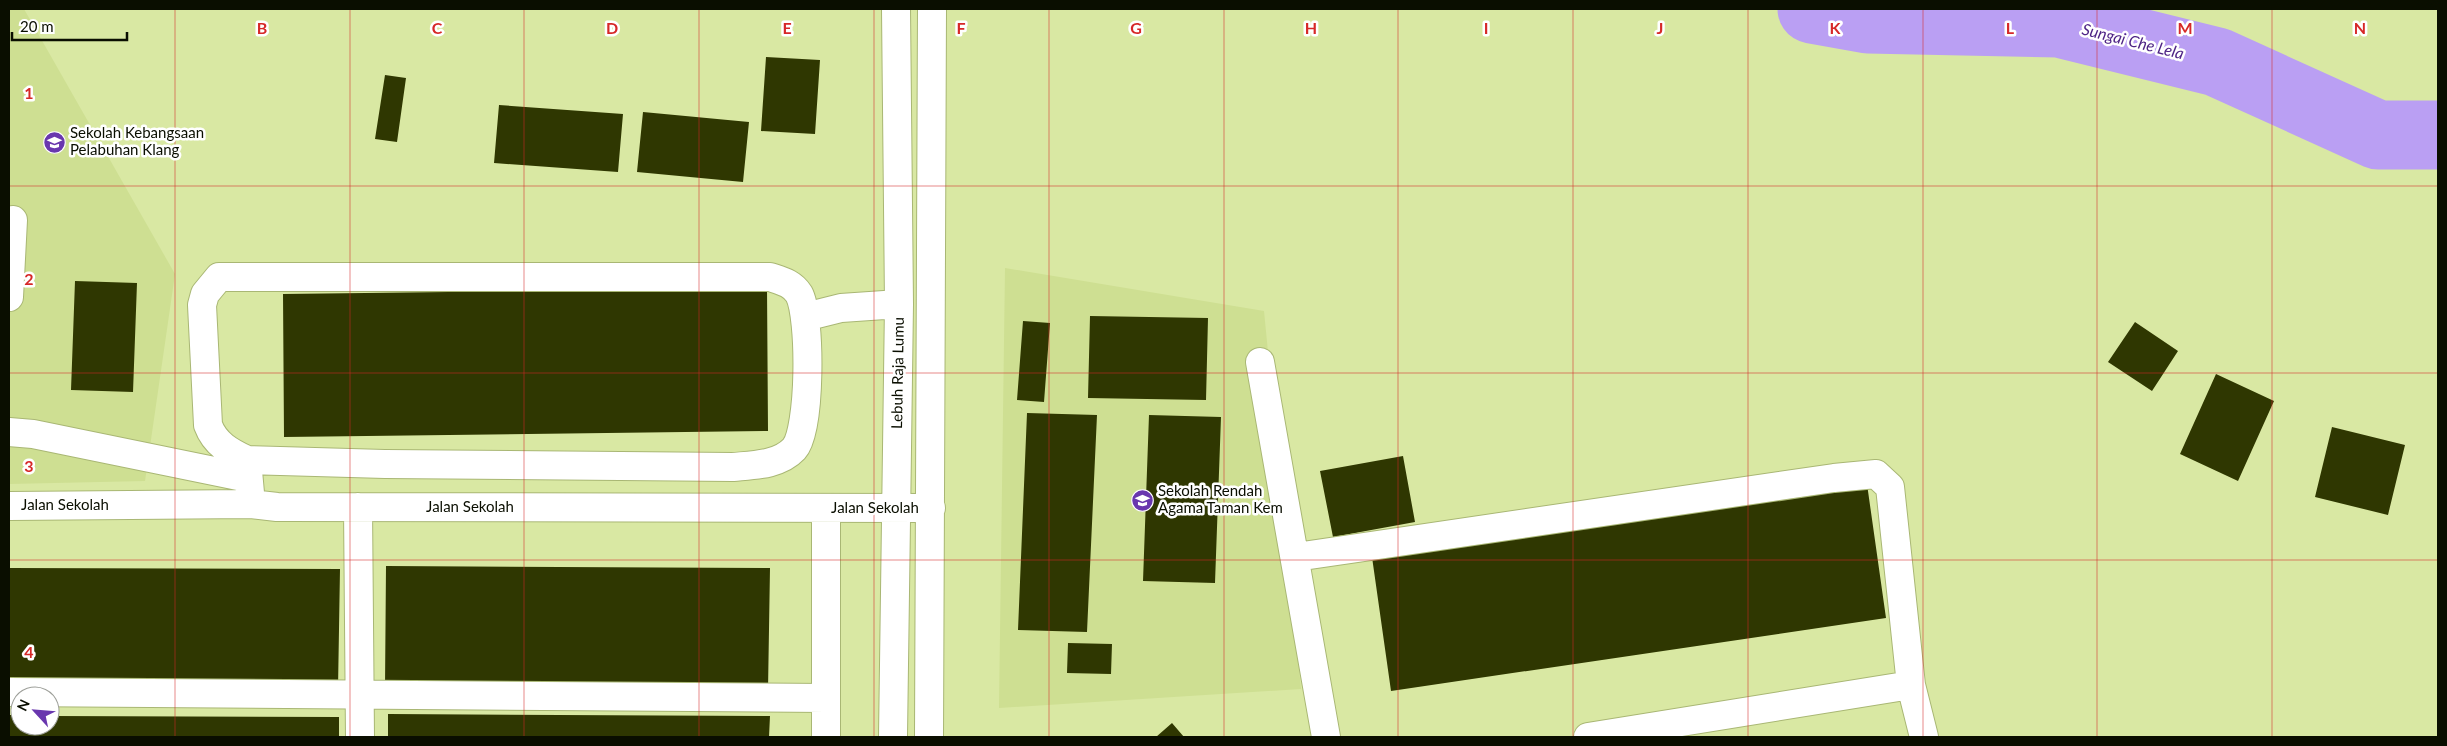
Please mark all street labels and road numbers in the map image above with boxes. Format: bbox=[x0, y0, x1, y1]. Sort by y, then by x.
street label: Lebuh Raja Lumu bbox=[887, 317, 907, 429]
street label: Jalan Sekolah bbox=[21, 495, 109, 513]
street label: Jalan Sekolah bbox=[426, 497, 514, 515]
street label: Jalan Sekolah bbox=[831, 498, 919, 516]

